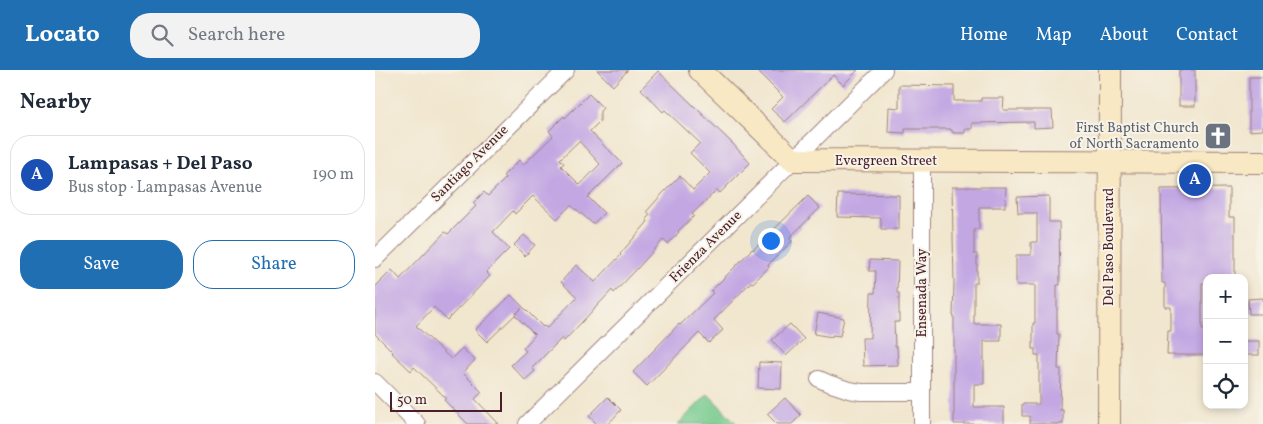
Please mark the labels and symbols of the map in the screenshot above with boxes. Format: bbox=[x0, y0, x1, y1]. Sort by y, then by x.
place label: First Baptist Church of North Sacramento bbox=[1069, 119, 1199, 154]
street label: Santiago Avenue bbox=[427, 121, 513, 207]
church icon: First Baptist Church of North Sacramento bbox=[1203, 121, 1233, 151]
street label: Evergreen Street bbox=[835, 152, 937, 171]
pin: A bbox=[1179, 161, 1211, 199]
street label: Del Paso Boulevard bbox=[1100, 188, 1119, 306]
street label: Frienza Avenue bbox=[666, 206, 747, 287]
your location bbox=[758, 228, 784, 254]
street label: Ensenada Way bbox=[913, 248, 932, 338]
scale bar bbox=[390, 389, 503, 412]

